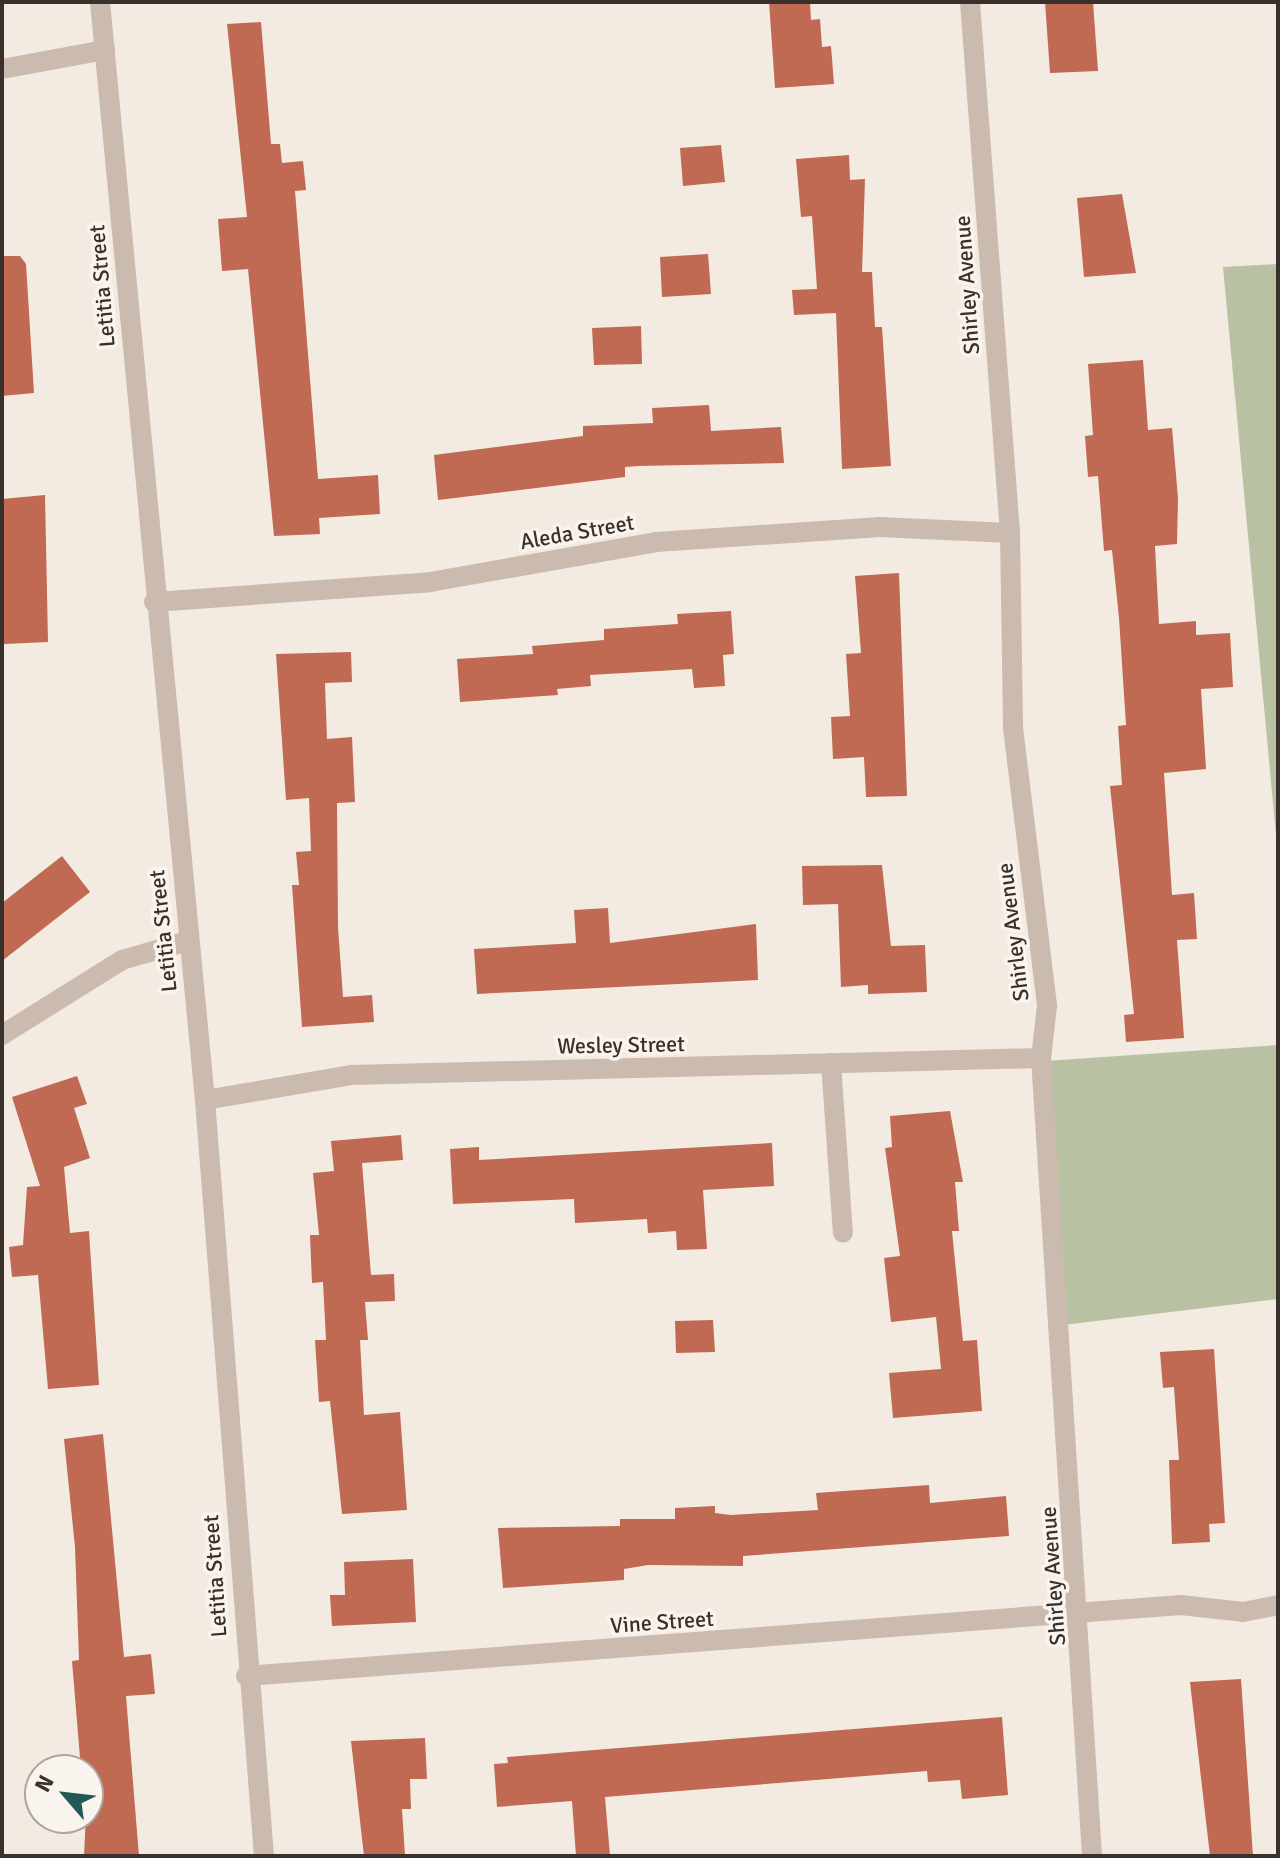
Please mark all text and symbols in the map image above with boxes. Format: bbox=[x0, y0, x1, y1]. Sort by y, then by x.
street label: Shirley Avenue bbox=[949, 215, 985, 355]
street label: Letitia Street bbox=[83, 224, 121, 348]
street label: Aleda Street bbox=[518, 509, 636, 555]
street label: Shirley Avenue bbox=[991, 861, 1035, 1003]
street label: Letitia Street bbox=[143, 869, 183, 993]
street label: Wesley Street bbox=[557, 1031, 685, 1059]
street label: Shirley Avenue bbox=[1035, 1506, 1071, 1646]
street label: Letitia Street bbox=[198, 1514, 232, 1638]
street label: Vine Street bbox=[609, 1605, 715, 1639]
north arrow bbox=[24, 1754, 104, 1834]
text: N bbox=[29, 1770, 60, 1797]

